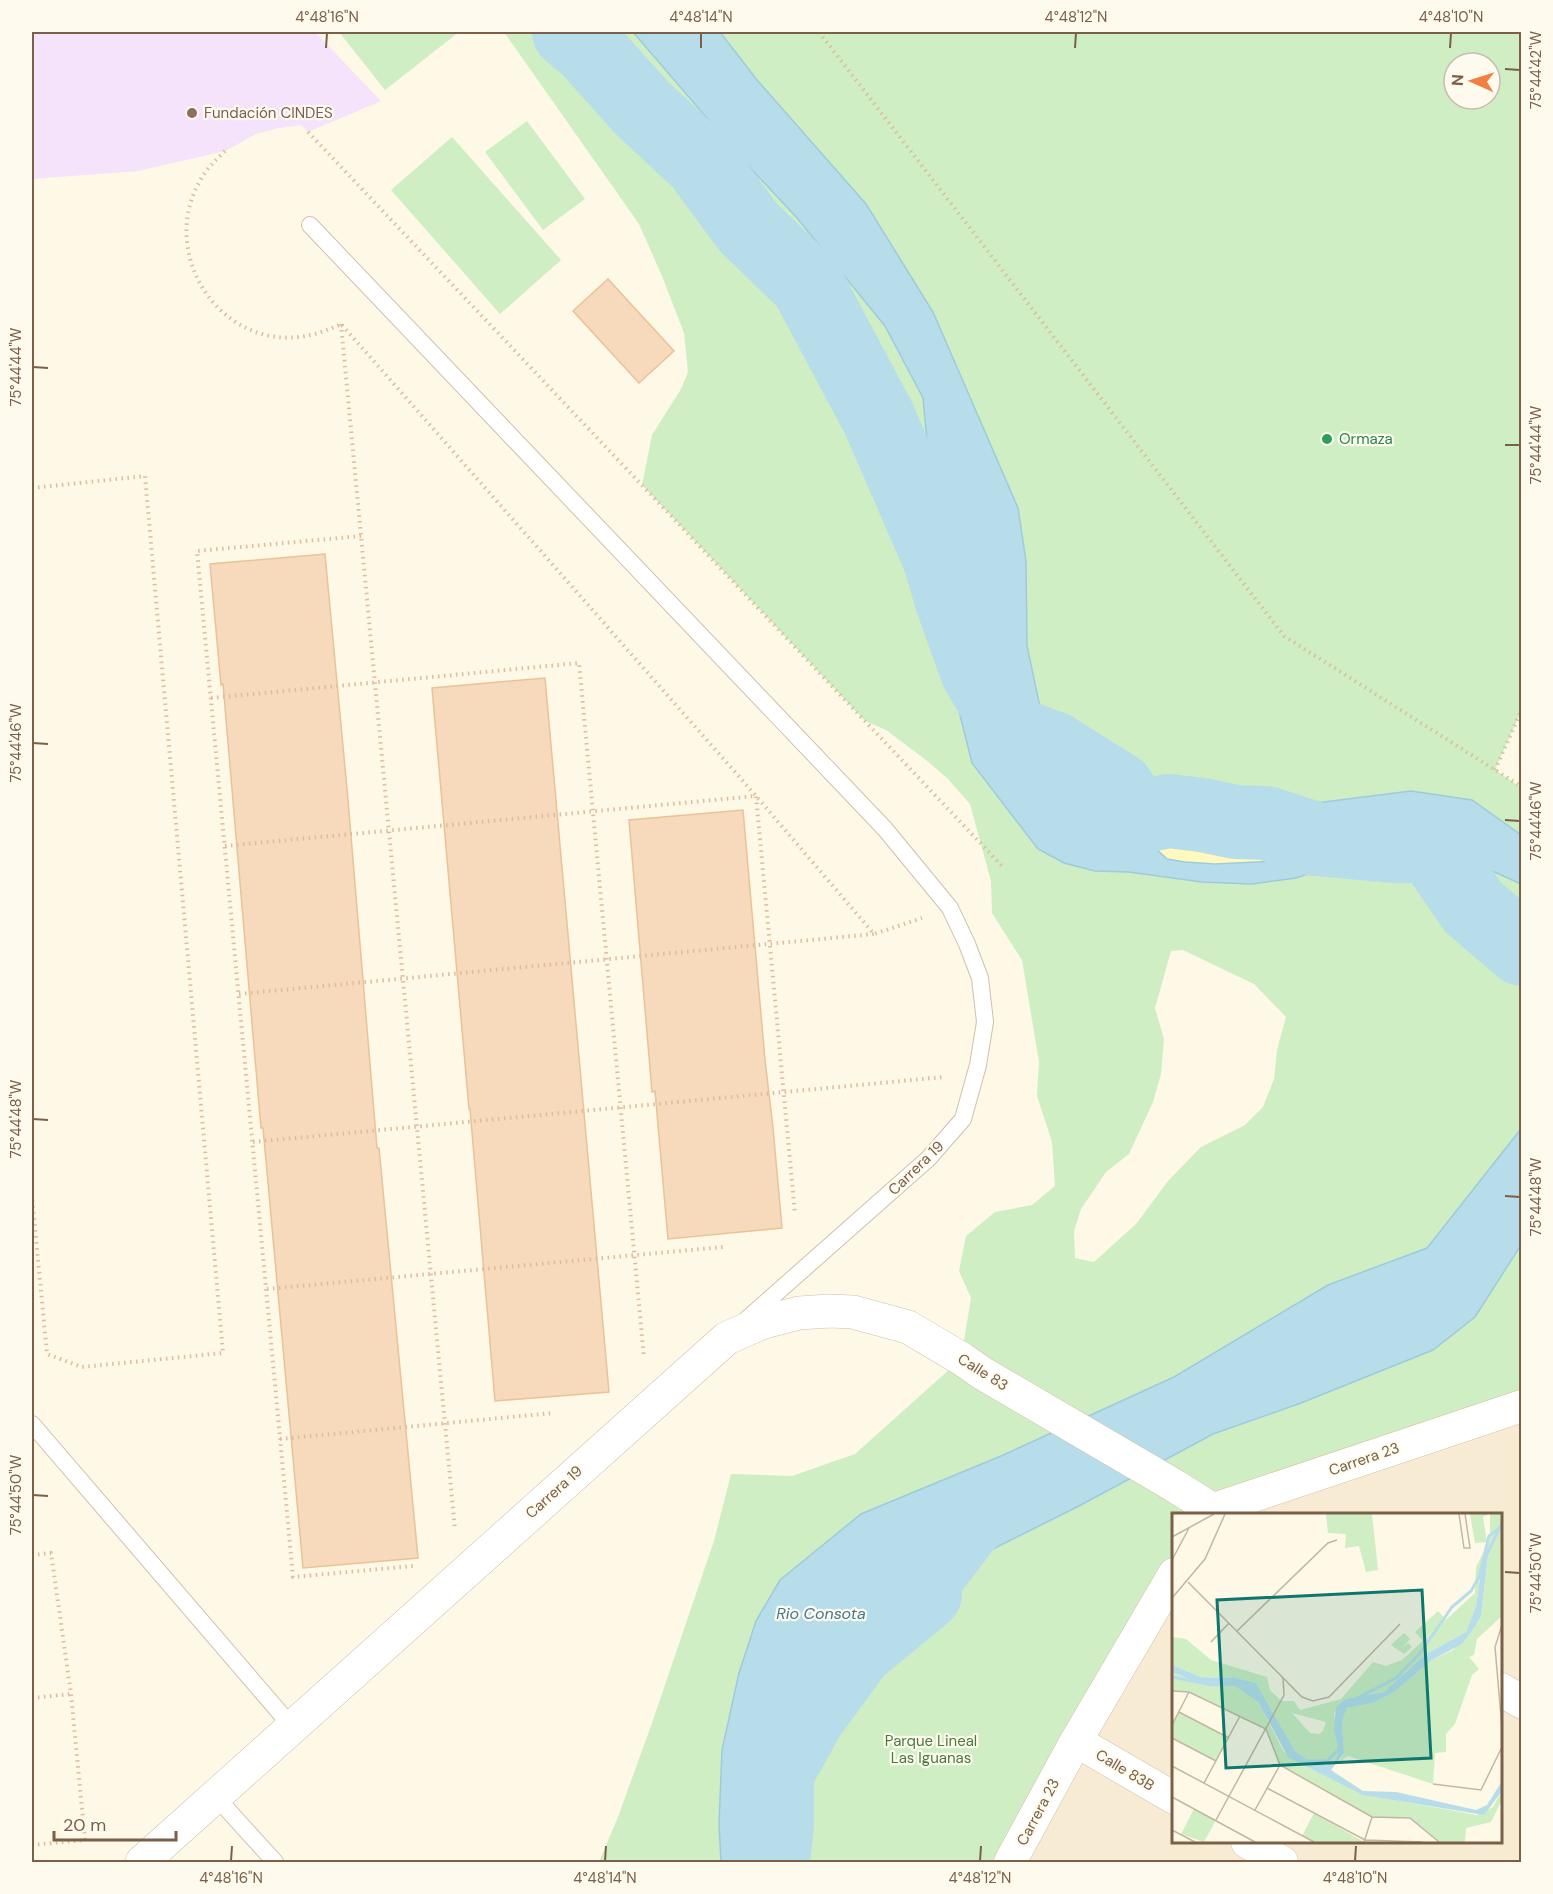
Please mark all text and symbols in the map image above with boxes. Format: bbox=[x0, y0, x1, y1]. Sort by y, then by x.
text: 4°48'16"N bbox=[295, 7, 359, 27]
text: 4°48'14"N bbox=[669, 7, 733, 27]
text: 4°48'12"N bbox=[1045, 7, 1107, 27]
text: 4°48'10"N bbox=[1419, 7, 1483, 27]
text: 75°44'42"W bbox=[1526, 30, 1546, 109]
north arrow bbox=[1442, 51, 1502, 111]
text: N bbox=[1447, 74, 1468, 87]
place label: Fundación CINDES bbox=[204, 103, 333, 123]
marker: Fundación CINDES bbox=[185, 106, 199, 120]
text: 75°44'44"W bbox=[6, 327, 26, 406]
text: 75°44'44"W bbox=[1526, 405, 1546, 484]
place label: Ormaza bbox=[1339, 429, 1393, 449]
marker: Ormaza bbox=[1320, 432, 1334, 446]
text: 75°44'46"W bbox=[6, 703, 26, 783]
text: 75°44'46"W bbox=[1526, 781, 1546, 861]
text: 75°44'48"W bbox=[6, 1079, 26, 1158]
street label: Carrera 19 bbox=[884, 1136, 948, 1200]
text: 75°44'48"W bbox=[1526, 1157, 1546, 1236]
street label: Calle 83 bbox=[954, 1349, 1012, 1395]
street label: Carrera 23 bbox=[1326, 1438, 1402, 1480]
text: 75°44'50"W bbox=[6, 1454, 26, 1535]
street label: Carrera 19 bbox=[521, 1461, 587, 1523]
inset map bbox=[1172, 1513, 1502, 1843]
text: 75°44'50"W bbox=[1526, 1532, 1546, 1613]
water label: Rio Consota bbox=[776, 1603, 866, 1624]
park label: Parque Lineal Las Iguanas bbox=[885, 1731, 977, 1768]
street label: Calle 83B bbox=[1092, 1745, 1158, 1795]
street label: Carrera 23 bbox=[1012, 1775, 1064, 1849]
scale bar bbox=[54, 1804, 176, 1842]
text: 20 m bbox=[63, 1813, 106, 1837]
text: 4°48'16"N bbox=[199, 1868, 263, 1888]
text: 4°48'14"N bbox=[573, 1868, 637, 1888]
text: 4°48'12"N bbox=[949, 1868, 1011, 1888]
text: 4°48'10"N bbox=[1323, 1868, 1387, 1888]

